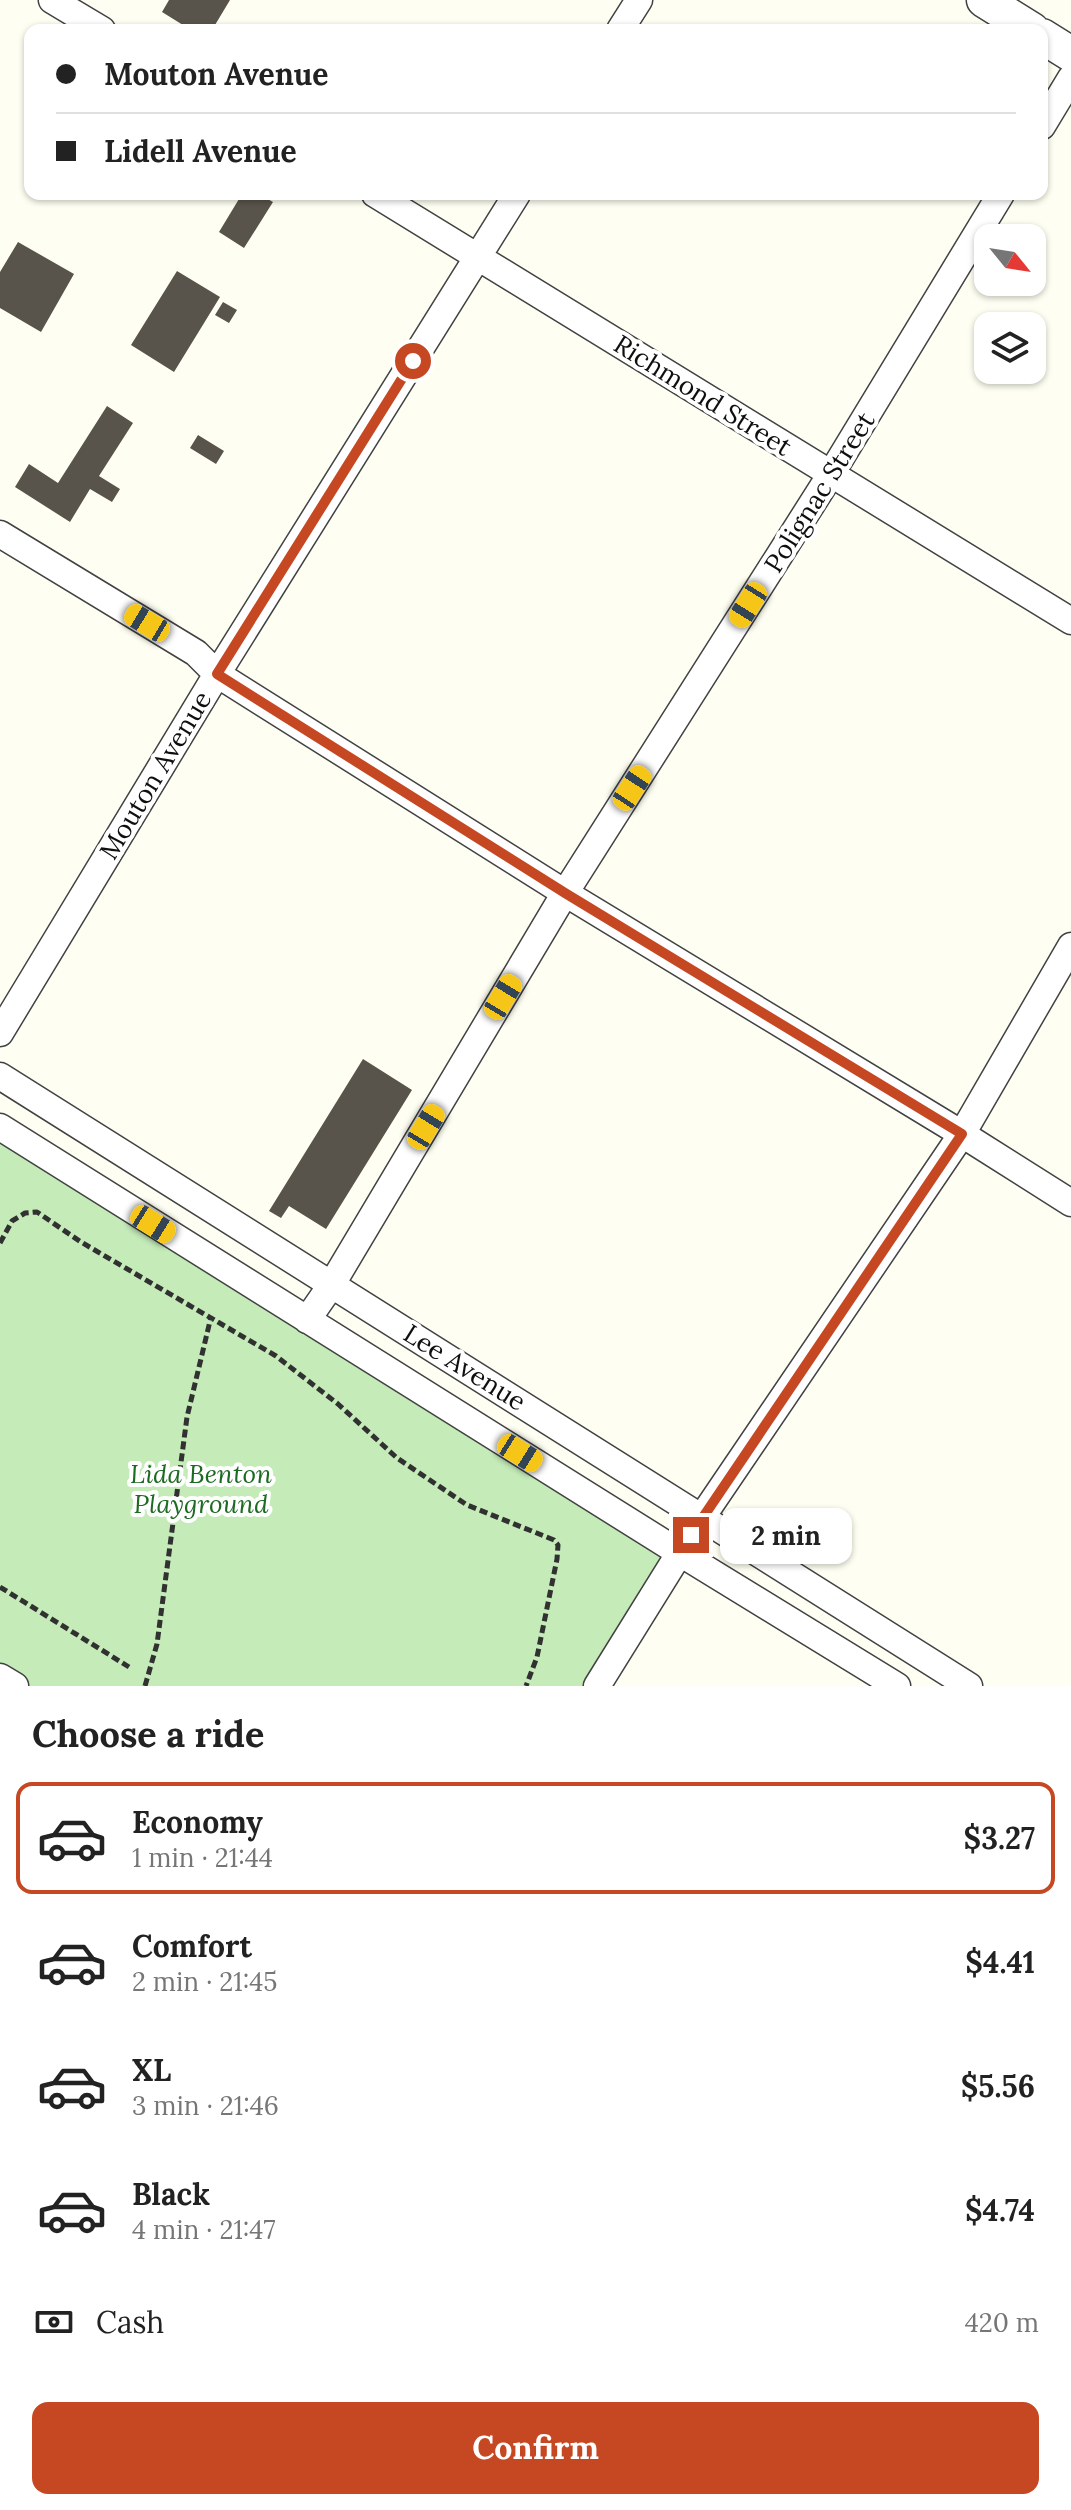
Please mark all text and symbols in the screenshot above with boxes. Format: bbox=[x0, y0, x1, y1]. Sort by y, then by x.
text: Mouton Avenue bbox=[104, 55, 328, 93]
text: Lidell Avenue bbox=[104, 132, 297, 170]
north arrow bbox=[974, 224, 1046, 296]
map controls bbox=[974, 224, 1046, 384]
button: layers bbox=[974, 312, 1046, 384]
street label: Richmond Street bbox=[608, 327, 798, 463]
route start bbox=[395, 343, 431, 379]
street label: Polignac Street bbox=[757, 406, 881, 578]
car bbox=[725, 578, 771, 632]
car bbox=[120, 600, 174, 646]
street label: Mouton Avenue bbox=[92, 685, 218, 865]
car bbox=[609, 761, 655, 815]
car bbox=[480, 970, 526, 1024]
car bbox=[403, 1100, 449, 1154]
car bbox=[126, 1201, 180, 1247]
street label: Lee Avenue bbox=[398, 1316, 532, 1418]
car bbox=[493, 1430, 547, 1476]
park label: Lida Benton Playground bbox=[130, 1457, 272, 1520]
callout: 2 min bbox=[719, 1507, 851, 1563]
route end bbox=[673, 1517, 709, 1553]
text: 2 min bbox=[751, 1519, 821, 1552]
text: Choose a ride bbox=[32, 1711, 264, 1757]
icon: car bbox=[36, 1802, 108, 1874]
text: Economy bbox=[132, 1803, 263, 1841]
text: $3.27 bbox=[964, 1819, 1035, 1857]
text: 1 min · 21:44 bbox=[132, 1841, 273, 1874]
icon: car bbox=[36, 1926, 108, 1998]
text: Comfort bbox=[132, 1927, 252, 1965]
text: $4.41 bbox=[965, 1943, 1035, 1981]
text: 2 min · 21:45 bbox=[132, 1965, 278, 1998]
icon: car bbox=[36, 2050, 108, 2122]
text: XL bbox=[132, 2051, 171, 2089]
text: $5.56 bbox=[961, 2067, 1035, 2105]
text: 3 min · 21:46 bbox=[132, 2089, 279, 2122]
icon: car bbox=[36, 2174, 108, 2246]
text: Black bbox=[132, 2175, 210, 2213]
text: $4.74 bbox=[965, 2191, 1035, 2229]
text: 4 min · 21:47 bbox=[132, 2213, 275, 2246]
icon: cash bbox=[32, 2300, 76, 2344]
text: Cash bbox=[96, 2303, 164, 2341]
text: 420 m bbox=[965, 2306, 1039, 2339]
button: Confirm bbox=[32, 2402, 1039, 2494]

